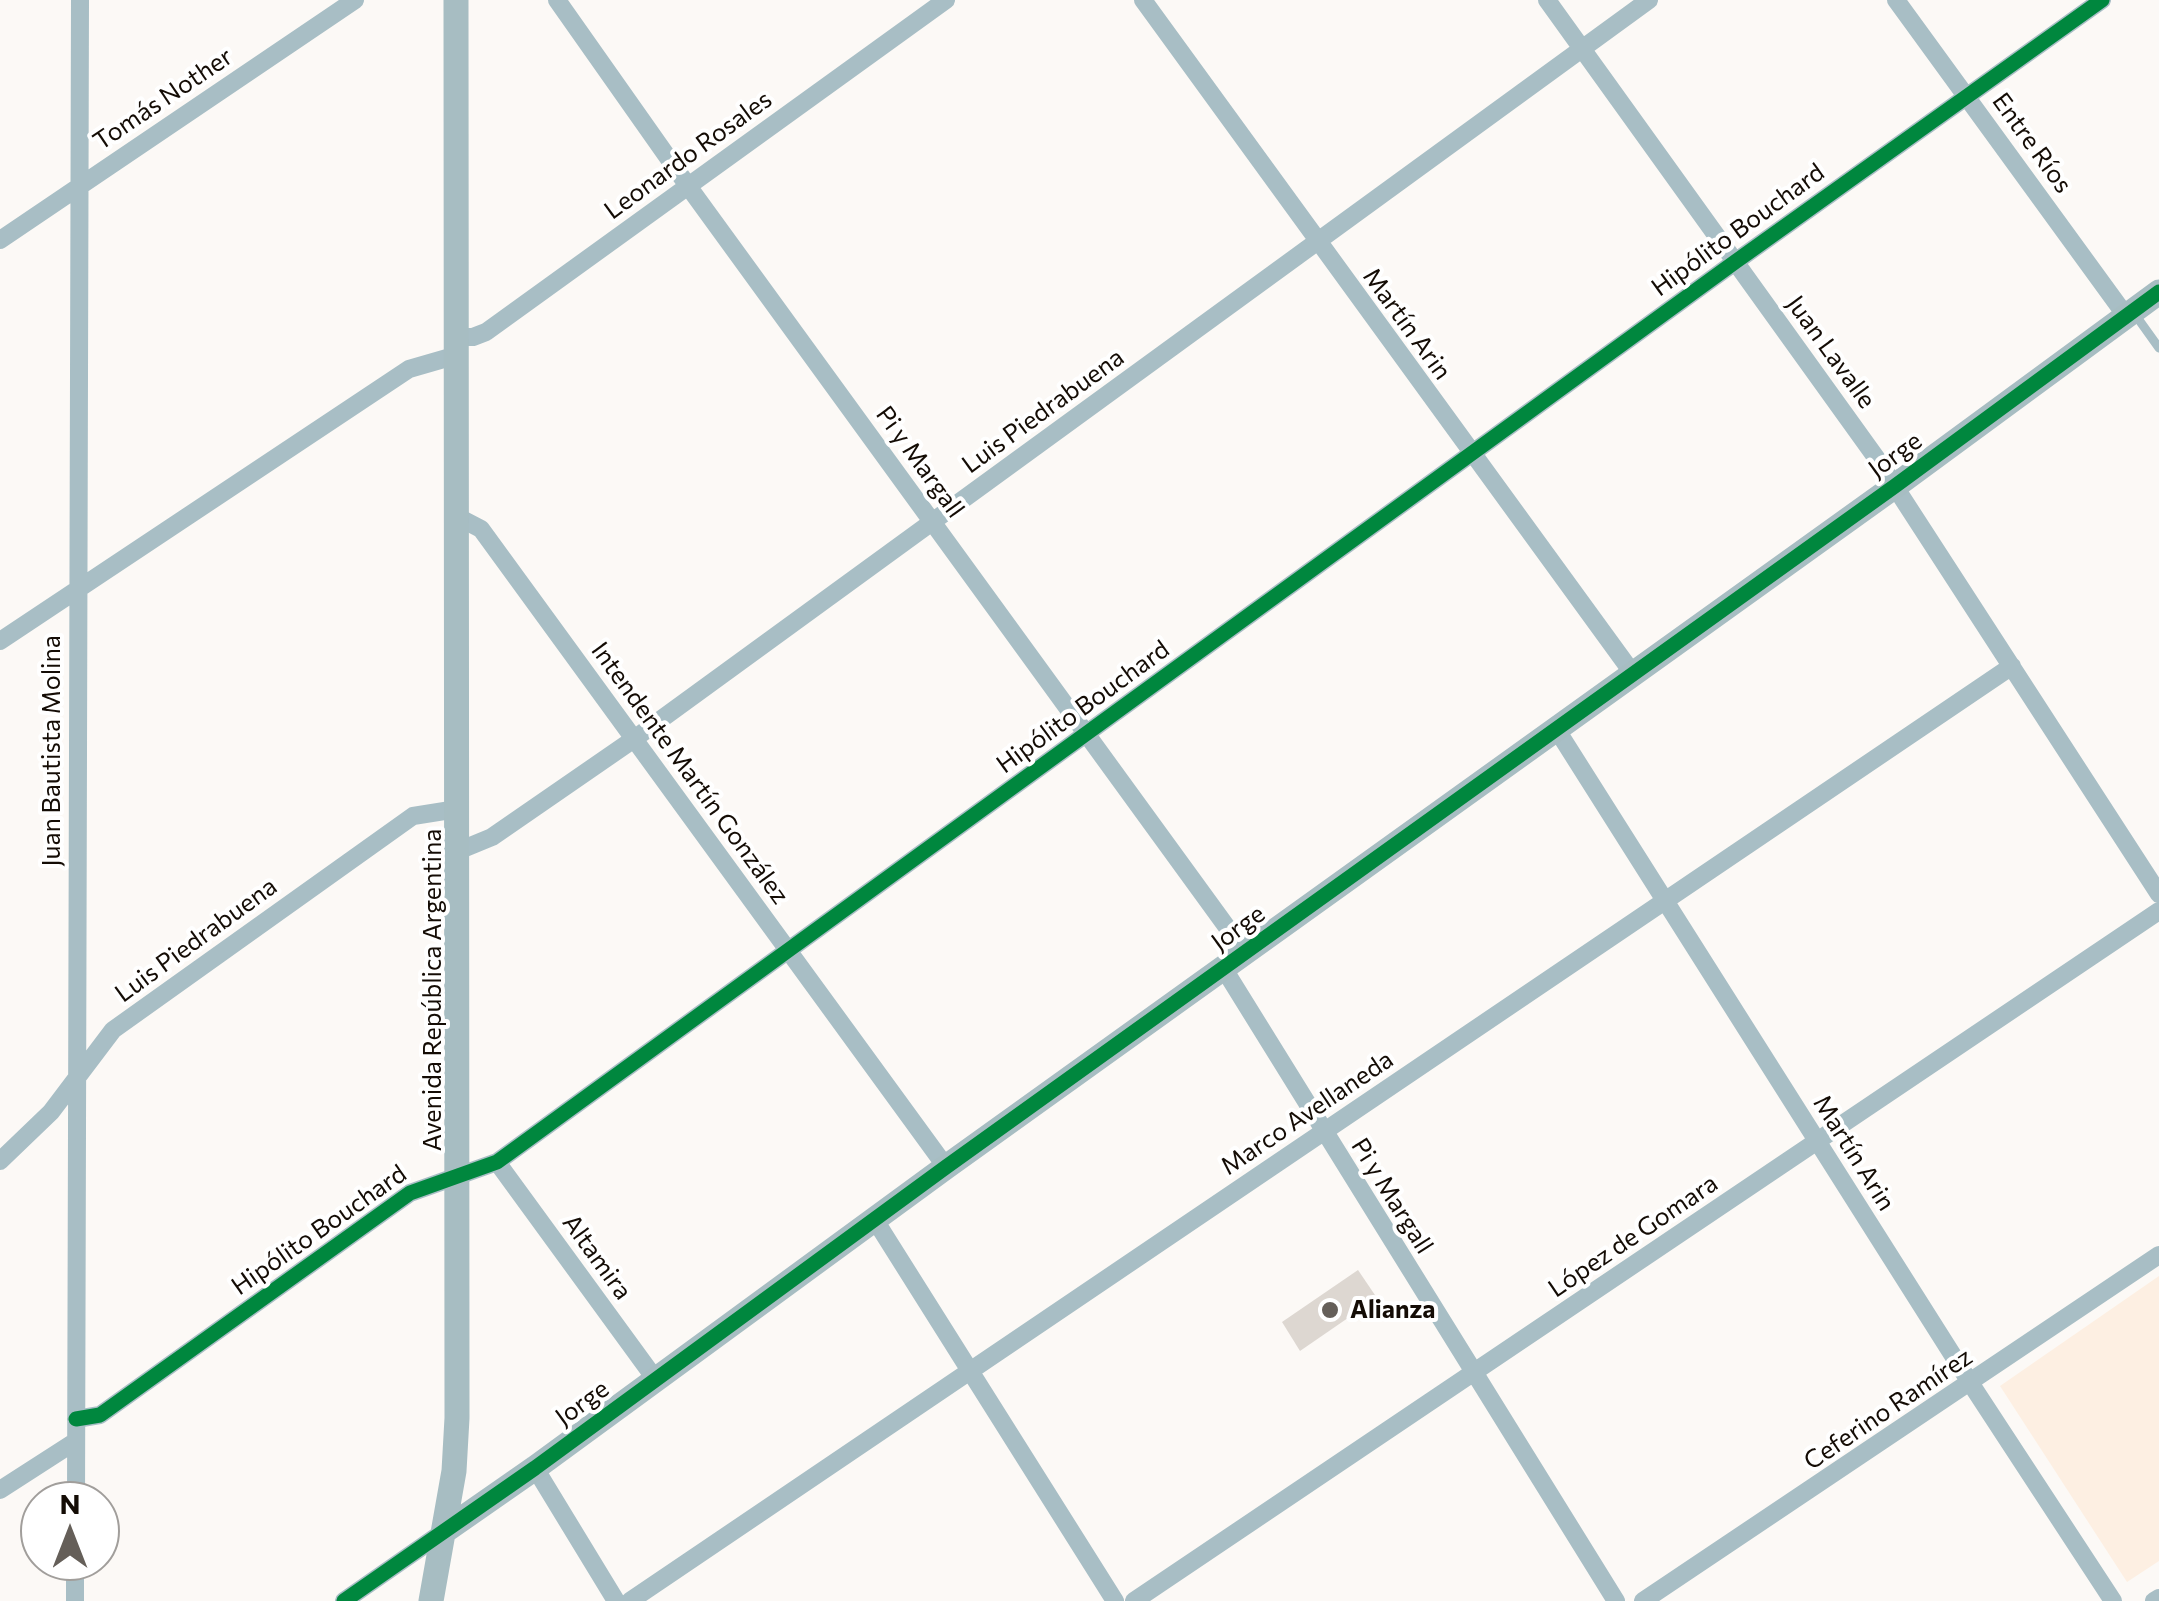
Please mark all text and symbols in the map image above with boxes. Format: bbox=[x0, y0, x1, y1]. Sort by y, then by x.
street label: Tomás Nother bbox=[88, 41, 238, 157]
street label: Leonardo Rosales bbox=[598, 84, 778, 226]
street label: Entre Ríos bbox=[1986, 87, 2078, 199]
street label: Hipólito Bouchard bbox=[1646, 157, 1830, 303]
street label: Martín Arin bbox=[1357, 262, 1457, 386]
street label: Juan Lavalle bbox=[1780, 290, 1882, 414]
street label: Luis Piedrabuena bbox=[956, 342, 1130, 480]
street label: Pi y Margall bbox=[870, 400, 970, 524]
street label: Jorge bbox=[1862, 426, 1928, 484]
street label: Hipólito Bouchard bbox=[991, 634, 1175, 780]
street label: Juan Bautista Molina bbox=[37, 635, 67, 867]
street label: Intendente Martín González bbox=[585, 636, 795, 910]
street label: Avenida República Argentina bbox=[418, 829, 448, 1151]
street label: Luis Piedrabuena bbox=[109, 871, 283, 1009]
street label: Jorge bbox=[1205, 899, 1271, 957]
street label: Marco Avellaneda bbox=[1215, 1044, 1399, 1182]
street label: Martín Arin bbox=[1807, 1090, 1901, 1216]
street label: Pi y Margall bbox=[1345, 1133, 1439, 1259]
street label: Hipólito Bouchard bbox=[226, 1159, 412, 1301]
street label: López de Gomara bbox=[1543, 1168, 1723, 1304]
street label: Altamira bbox=[556, 1209, 638, 1305]
place label: Alianza bbox=[1350, 1295, 1435, 1325]
marker: Alianza bbox=[1319, 1299, 1341, 1321]
street label: Ceferino Ramírez bbox=[1798, 1342, 1978, 1476]
street label: Jorge bbox=[549, 1374, 615, 1432]
north arrow bbox=[20, 1481, 120, 1581]
text: N bbox=[60, 1486, 81, 1520]

